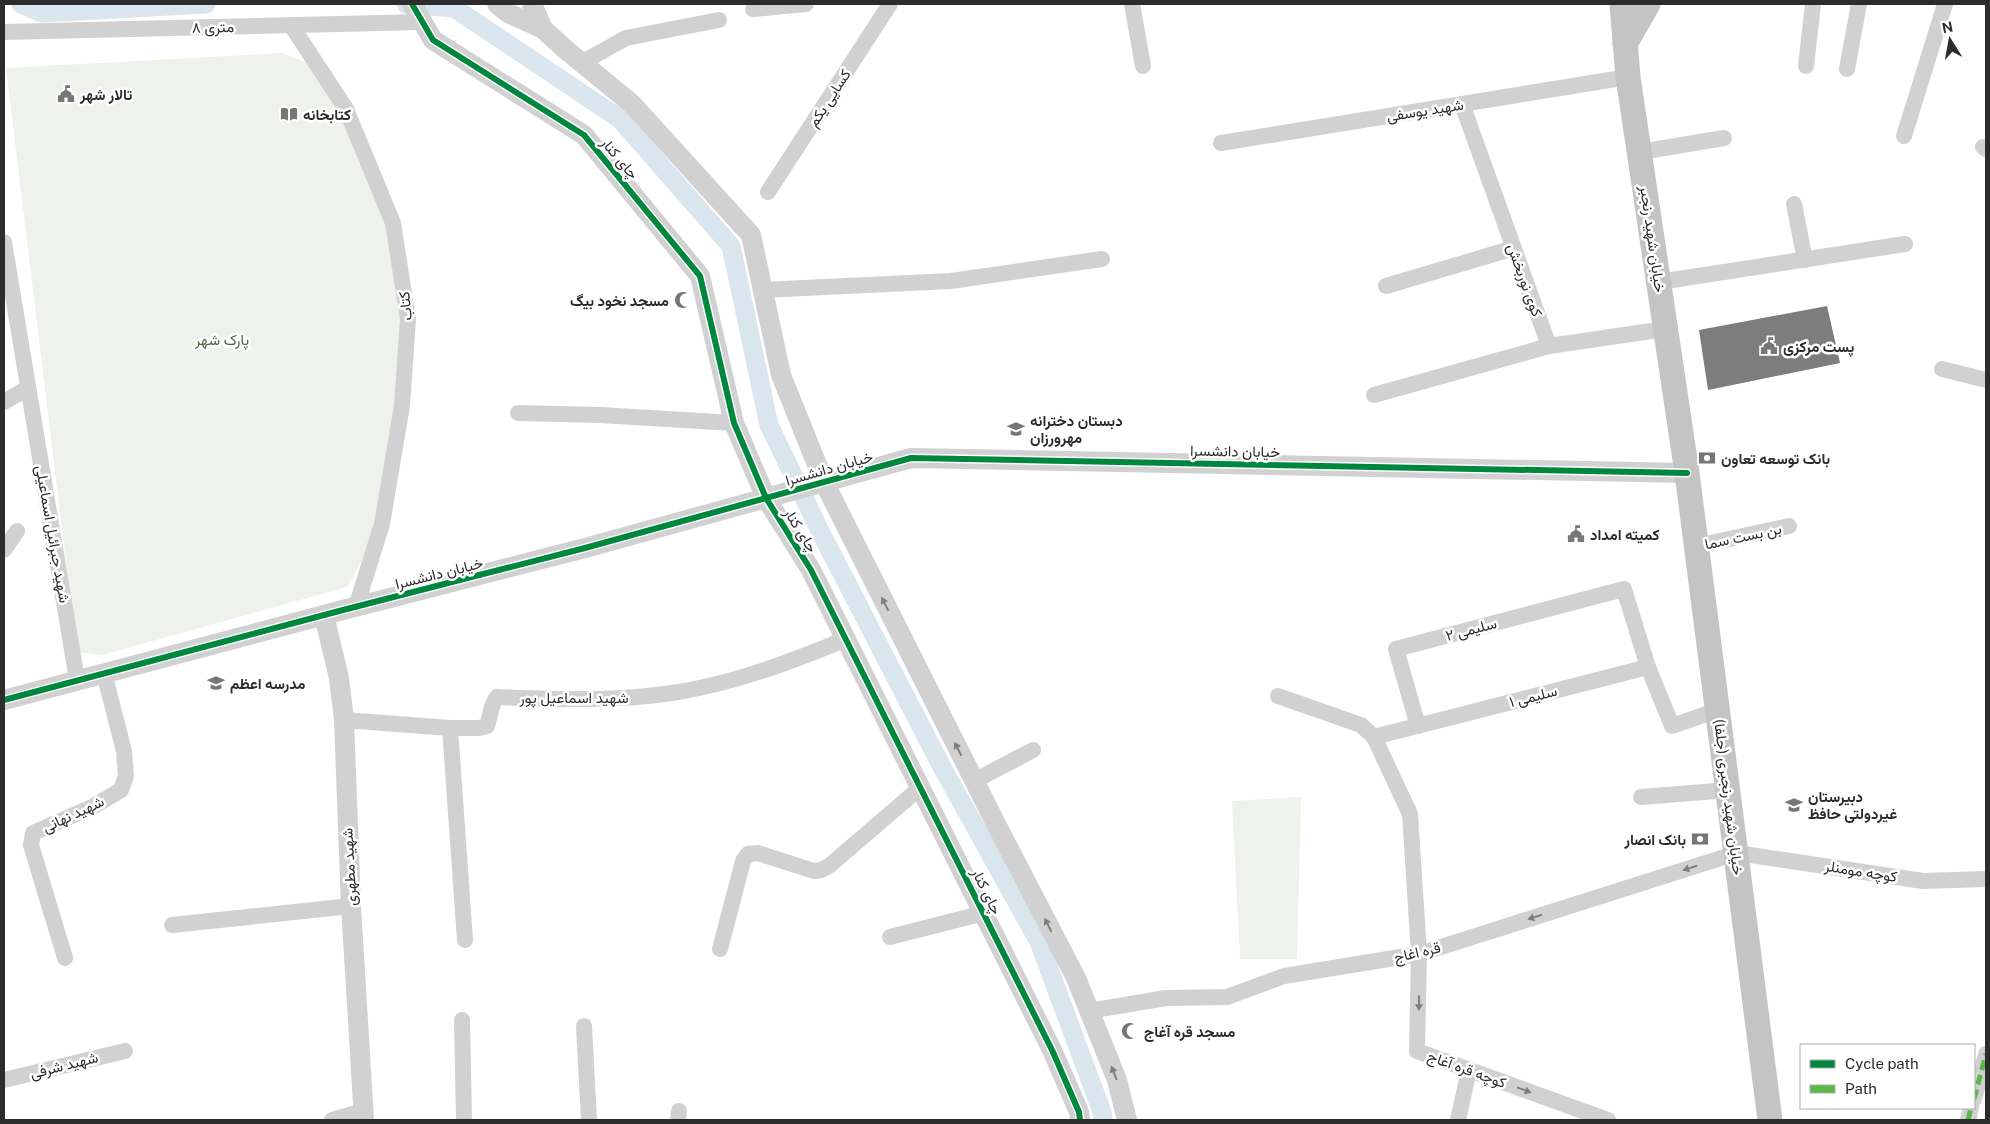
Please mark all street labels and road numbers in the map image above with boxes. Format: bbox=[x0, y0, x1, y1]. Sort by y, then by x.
street label: ۸ متری bbox=[192, 18, 234, 38]
street label: کسایی یکم bbox=[804, 66, 856, 131]
street label: شهید یوسفی bbox=[1385, 96, 1465, 126]
street label: چای کنار bbox=[596, 133, 642, 184]
street label: خیابان شهید رنجبر bbox=[1636, 184, 1669, 294]
street label: کوی نوربخش bbox=[1502, 241, 1546, 320]
street label: کتاب bbox=[395, 290, 416, 322]
street label: خیابان دانشسرا bbox=[1190, 442, 1280, 461]
street label: خیابان دانشسرا bbox=[783, 447, 875, 490]
street label: شهید جبرائیل اسماعیلی bbox=[31, 464, 74, 605]
street label: چای کنار bbox=[779, 504, 821, 556]
street label: بن بست سما bbox=[1703, 520, 1783, 554]
street label: خیابان دانشسرا bbox=[393, 554, 485, 593]
street label: سلیمی ۲ bbox=[1444, 614, 1499, 646]
street label: سلیمی ۱ bbox=[1507, 682, 1559, 712]
street label: شهید اسماعیل پور bbox=[519, 689, 629, 708]
street label: خیابان شهید رنجبری (جلفا) bbox=[1709, 718, 1747, 876]
street label: شهید نهانی bbox=[39, 792, 108, 837]
street label: شهید مطهری bbox=[338, 827, 362, 907]
street label: کوچه مومنلر bbox=[1822, 857, 1899, 887]
street label: چای کنار bbox=[966, 864, 1005, 918]
street label: قره اغاج bbox=[1392, 938, 1443, 969]
street label: کوچه قره آغاج bbox=[1424, 1047, 1509, 1094]
street label: شهید شرفی bbox=[28, 1048, 100, 1084]

